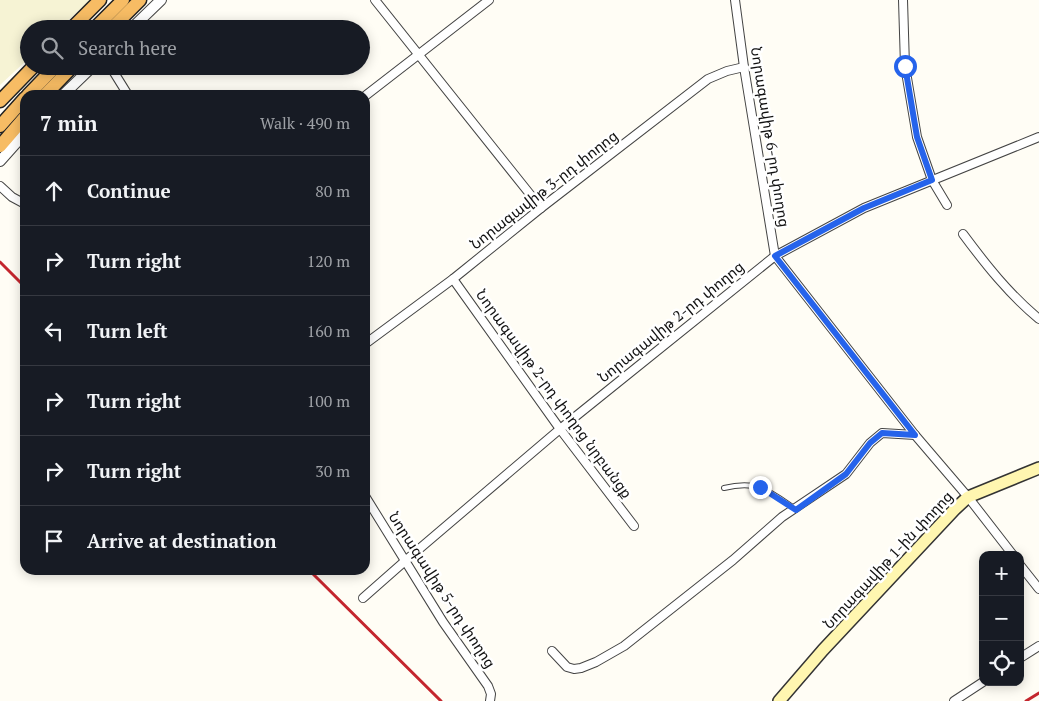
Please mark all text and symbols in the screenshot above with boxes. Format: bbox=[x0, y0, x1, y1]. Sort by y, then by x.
search box bbox=[20, 20, 370, 75]
icon: search bbox=[38, 34, 66, 62]
text: Search here bbox=[78, 35, 177, 60]
street label: Նորագավիթ 6-րդ փողոց bbox=[747, 45, 795, 229]
route start bbox=[894, 55, 917, 78]
text: 7 min bbox=[40, 109, 97, 137]
text: Walk · 490 m bbox=[260, 112, 350, 134]
street label: Նորագավիթ 3-րդ փողոց bbox=[465, 125, 621, 253]
icon: ahead bbox=[40, 177, 68, 205]
text: Continue bbox=[87, 178, 171, 203]
text: 80 m bbox=[315, 180, 350, 202]
icon: right bbox=[40, 247, 68, 275]
text: Turn right bbox=[87, 248, 181, 273]
text: 120 m bbox=[307, 250, 350, 272]
street label: Նորագավիթ 2-րդ փողոց bbox=[593, 256, 748, 386]
street label: Նորագավիթ 2-րդ փողոց նրբանցք bbox=[472, 285, 638, 502]
icon: left bbox=[40, 317, 68, 345]
text: Turn left bbox=[87, 318, 168, 343]
text: 160 m bbox=[307, 320, 350, 342]
icon: right bbox=[40, 387, 68, 415]
text: Turn right bbox=[87, 388, 181, 413]
text: 100 m bbox=[307, 390, 350, 412]
icon: right bbox=[40, 457, 68, 485]
text: Turn right bbox=[87, 458, 181, 483]
text: 30 m bbox=[315, 460, 350, 482]
route end bbox=[749, 476, 772, 499]
street label: Նորագավիթ 1-ին փողոց bbox=[818, 486, 957, 633]
street label: Նորագավիթ 5-րդ փողոց bbox=[385, 507, 501, 671]
icon: arrive bbox=[40, 527, 68, 555]
text: Arrive at destination bbox=[87, 528, 276, 553]
map controls bbox=[979, 551, 1024, 686]
button: + bbox=[979, 551, 1024, 596]
button: − bbox=[979, 596, 1024, 641]
button: locate bbox=[979, 641, 1024, 686]

